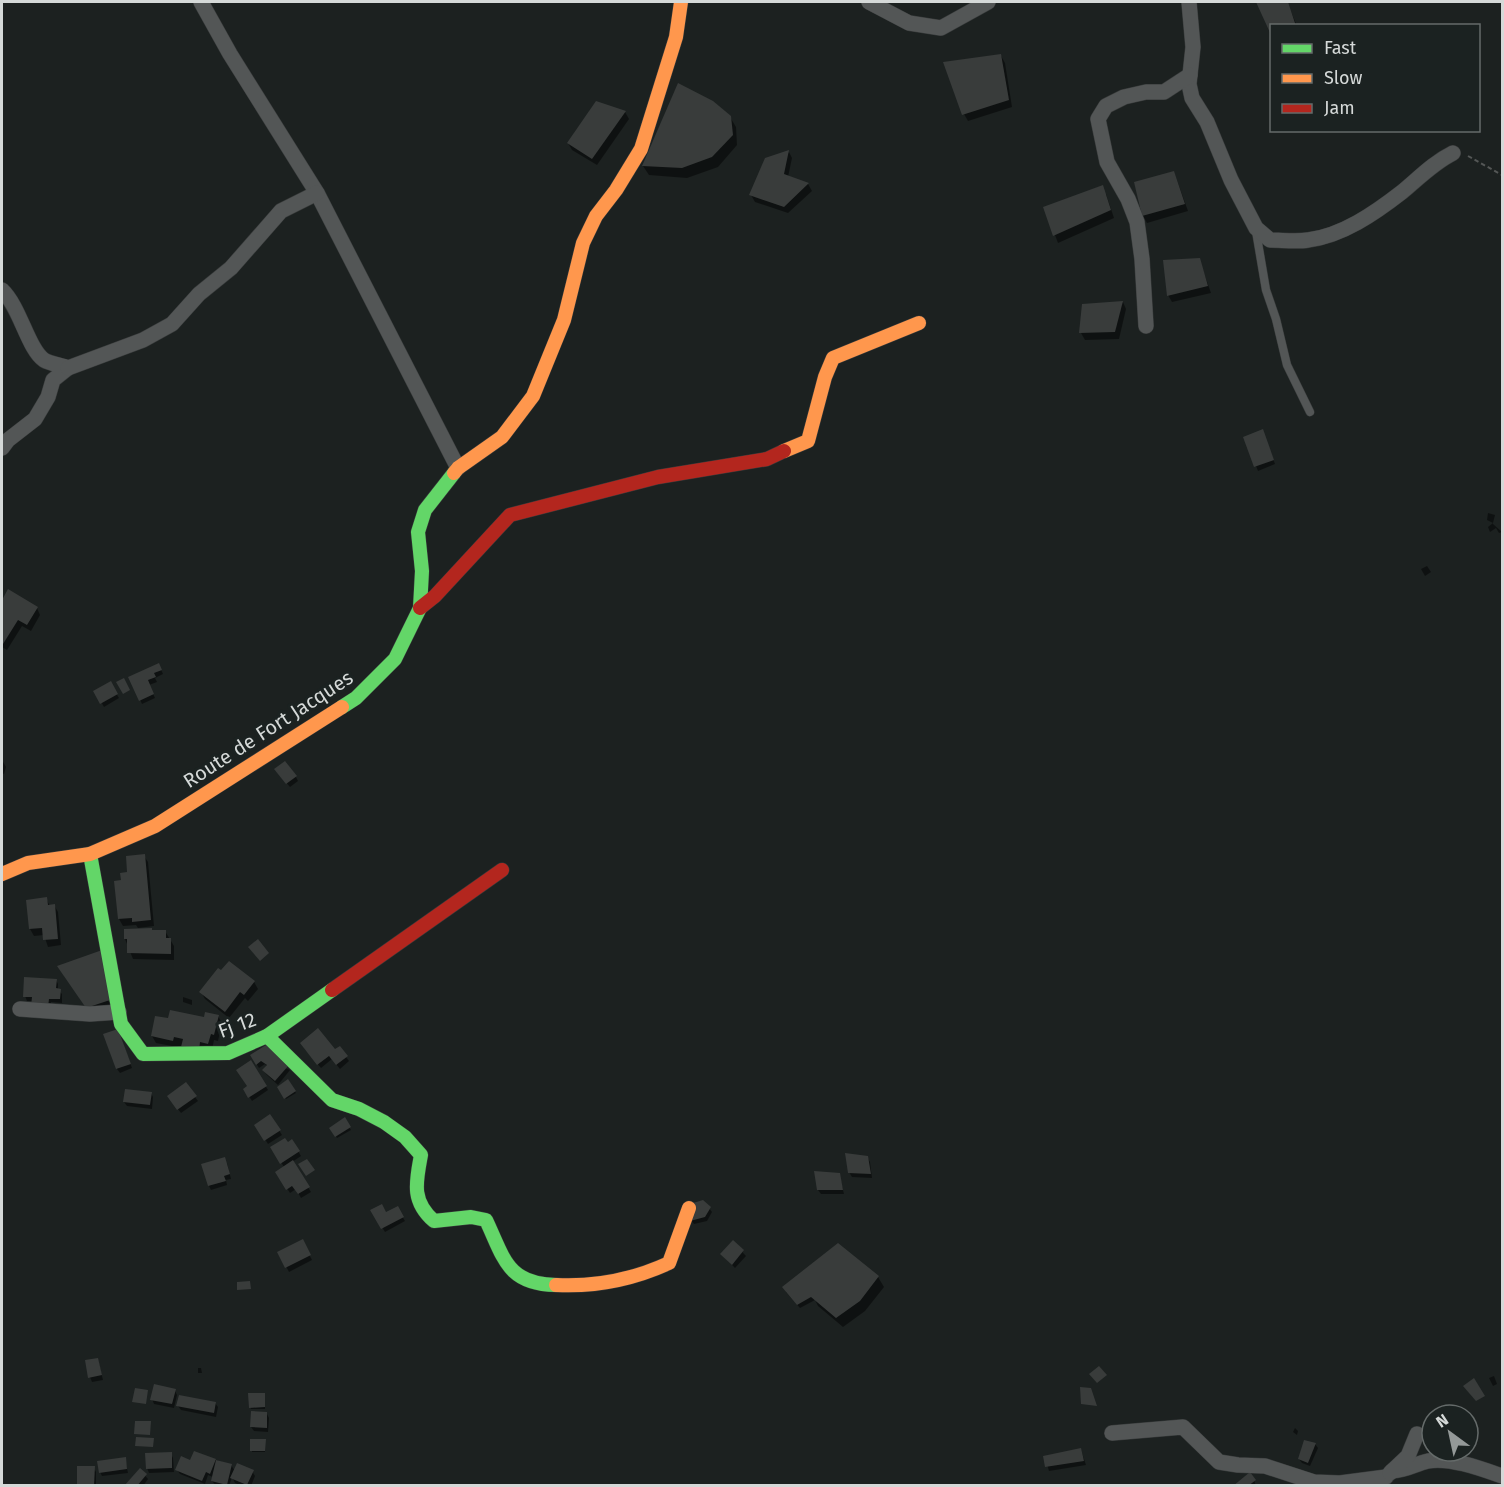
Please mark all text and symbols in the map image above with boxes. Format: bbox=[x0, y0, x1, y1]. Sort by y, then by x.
legend bbox=[1270, 24, 1480, 132]
text: Fast bbox=[1324, 37, 1357, 59]
text: Slow bbox=[1324, 67, 1363, 89]
text: Jam bbox=[1324, 97, 1355, 119]
street label: Route de Fort Jacques bbox=[179, 665, 357, 793]
street label: Fj 12 bbox=[215, 1007, 259, 1043]
north arrow bbox=[1420, 1403, 1480, 1463]
text: N bbox=[1432, 1410, 1452, 1432]

